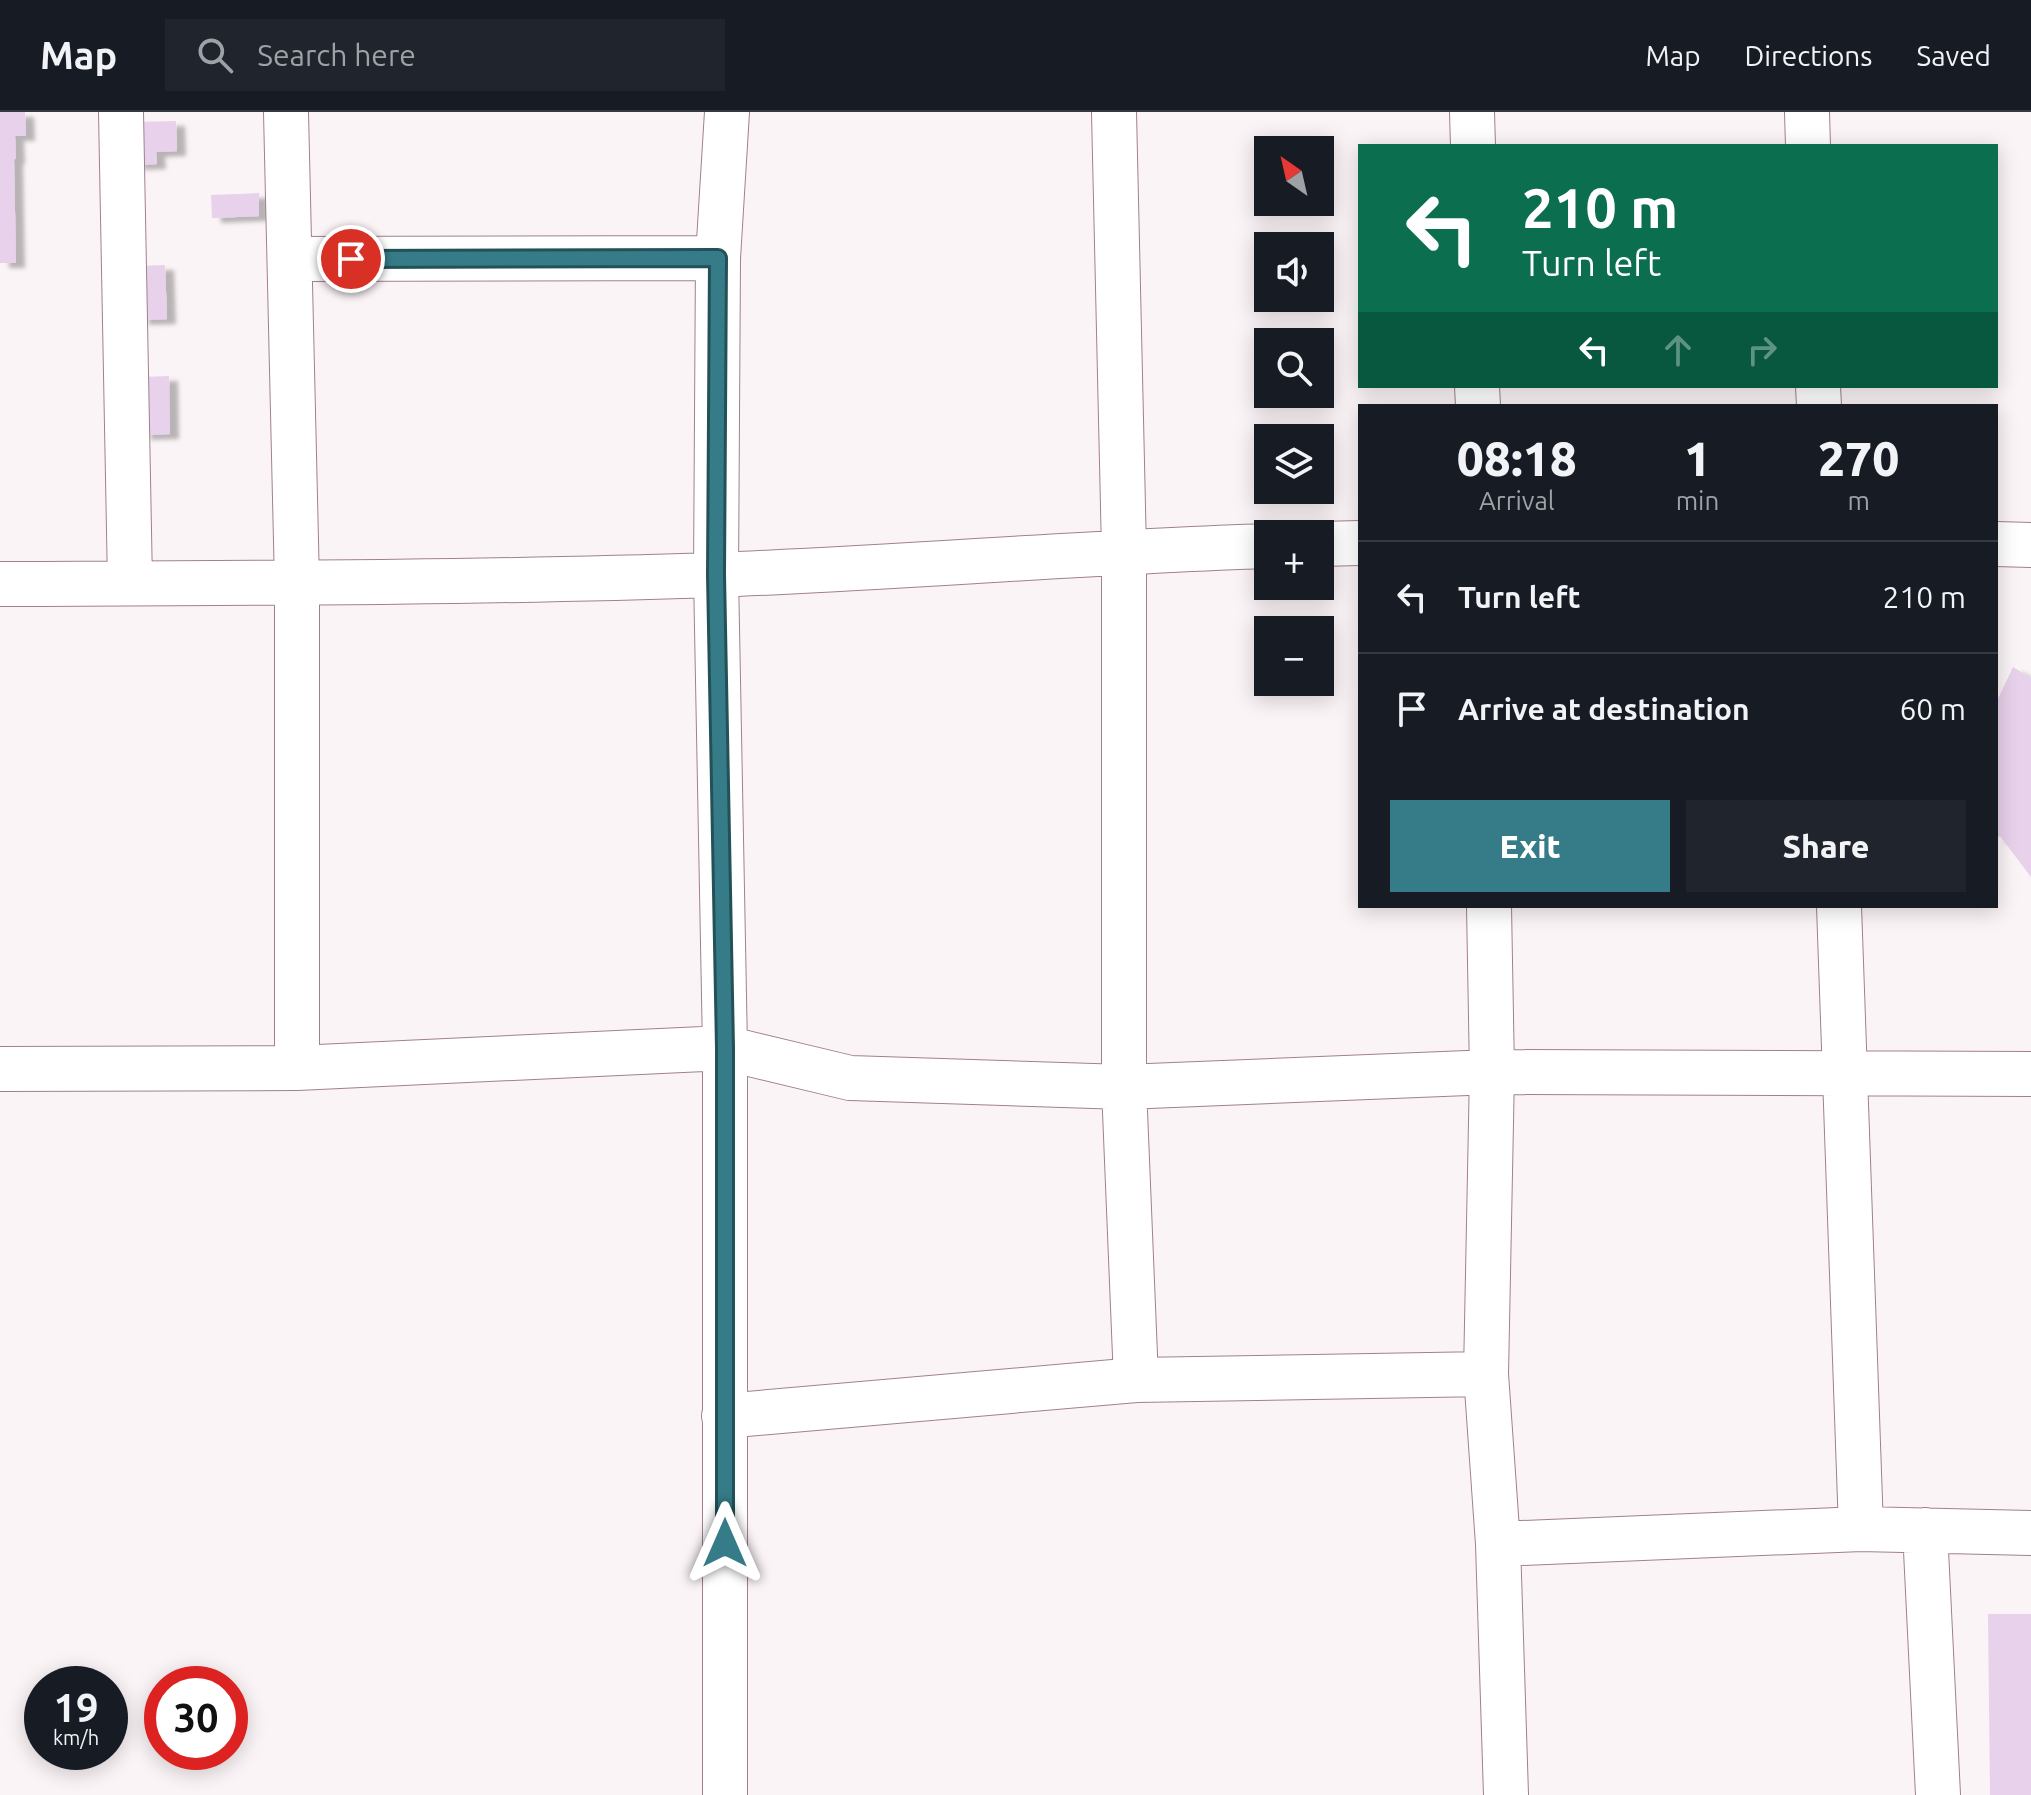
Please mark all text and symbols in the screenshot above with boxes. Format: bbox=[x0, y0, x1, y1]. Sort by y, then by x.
search box bbox=[165, 19, 725, 91]
icon: search bbox=[193, 33, 237, 77]
text: Map bbox=[40, 34, 117, 76]
text: Search here bbox=[257, 38, 416, 72]
text: Map bbox=[1645, 40, 1701, 71]
text: Directions bbox=[1745, 40, 1872, 71]
text: Saved bbox=[1916, 40, 1991, 71]
north arrow bbox=[1254, 136, 1334, 216]
map controls bbox=[1254, 136, 1334, 696]
icon: left bbox=[1390, 176, 1494, 280]
text: 210 m bbox=[1522, 176, 1678, 239]
pin bbox=[317, 225, 385, 293]
button: sound bbox=[1254, 232, 1334, 312]
icon: arrive bbox=[329, 237, 373, 281]
text: Turn left bbox=[1522, 242, 1661, 283]
button: search bbox=[1254, 328, 1334, 408]
icon: left bbox=[1572, 328, 1616, 372]
icon: ahead bbox=[1656, 328, 1700, 372]
icon: right bbox=[1740, 328, 1784, 372]
button: layers bbox=[1254, 424, 1334, 504]
text: 08:18 bbox=[1457, 431, 1577, 485]
text: 1 bbox=[1684, 431, 1711, 485]
text: 270 bbox=[1818, 431, 1899, 485]
text: Arrival bbox=[1479, 486, 1555, 515]
text: min bbox=[1676, 486, 1719, 515]
text: m bbox=[1847, 486, 1870, 515]
button: + bbox=[1254, 520, 1334, 600]
icon: left bbox=[1390, 575, 1434, 619]
text: Turn left bbox=[1458, 580, 1580, 614]
text: 210 m bbox=[1882, 580, 1966, 614]
button: − bbox=[1254, 616, 1334, 696]
icon: arrive bbox=[1390, 687, 1434, 731]
text: Arrive at destination bbox=[1458, 692, 1750, 726]
text: 60 m bbox=[1899, 692, 1966, 726]
button: Exit bbox=[1390, 800, 1670, 892]
button: Share bbox=[1686, 800, 1966, 892]
position arrow bbox=[683, 1501, 767, 1585]
speed limit sign: 30 bbox=[144, 1666, 248, 1770]
text: 19 bbox=[53, 1685, 99, 1730]
text: km/h bbox=[53, 1726, 99, 1749]

